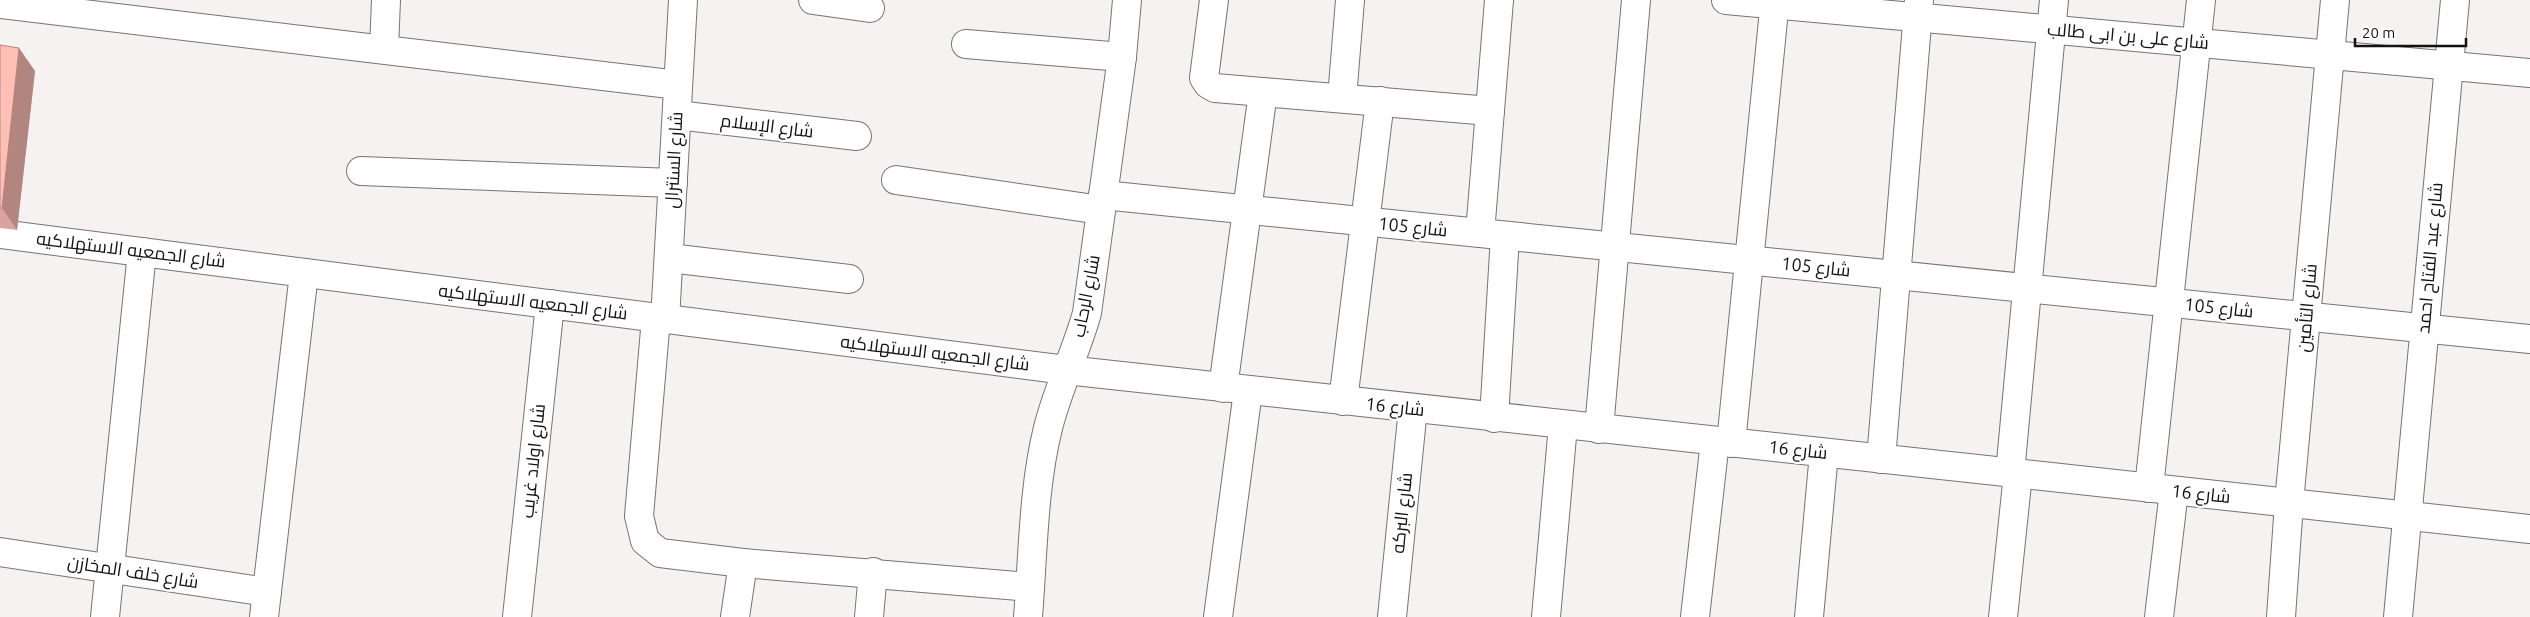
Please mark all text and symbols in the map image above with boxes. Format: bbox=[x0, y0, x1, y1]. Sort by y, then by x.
scale bar bbox=[2355, 15, 2466, 47]
street label: شارع على بن ابى طالب bbox=[2046, 18, 2210, 55]
text: 20 m bbox=[2362, 24, 2395, 41]
street label: شارع الإسلام bbox=[719, 109, 815, 144]
street label: شارع السنترال bbox=[660, 111, 689, 209]
street label: شارع عبد الفتاح احمد bbox=[2412, 181, 2449, 335]
street label: شارع 105 bbox=[1377, 212, 1449, 243]
street label: شارع الجمعيه الاستهلاكيه bbox=[35, 227, 227, 274]
street label: شارع 105 bbox=[1780, 252, 1852, 283]
street label: شارع الرحاب bbox=[1067, 253, 1106, 339]
street label: شارع التأمين bbox=[2292, 263, 2323, 353]
street label: شارع الجمعيه الاستهلاكيه bbox=[437, 279, 629, 326]
street label: شارع 105 bbox=[2183, 293, 2255, 324]
street label: شارع الجمعيه الاستهلاكيه bbox=[839, 330, 1031, 377]
street label: شارع 16 bbox=[1364, 393, 1426, 422]
street label: شارع اولاد غريب bbox=[516, 403, 551, 519]
street label: شارع 16 bbox=[1767, 436, 1829, 465]
street label: شارع البركه bbox=[1387, 472, 1418, 555]
street label: شارع 16 bbox=[2170, 480, 2232, 509]
street label: شارع خلف المخازن bbox=[66, 551, 200, 594]

